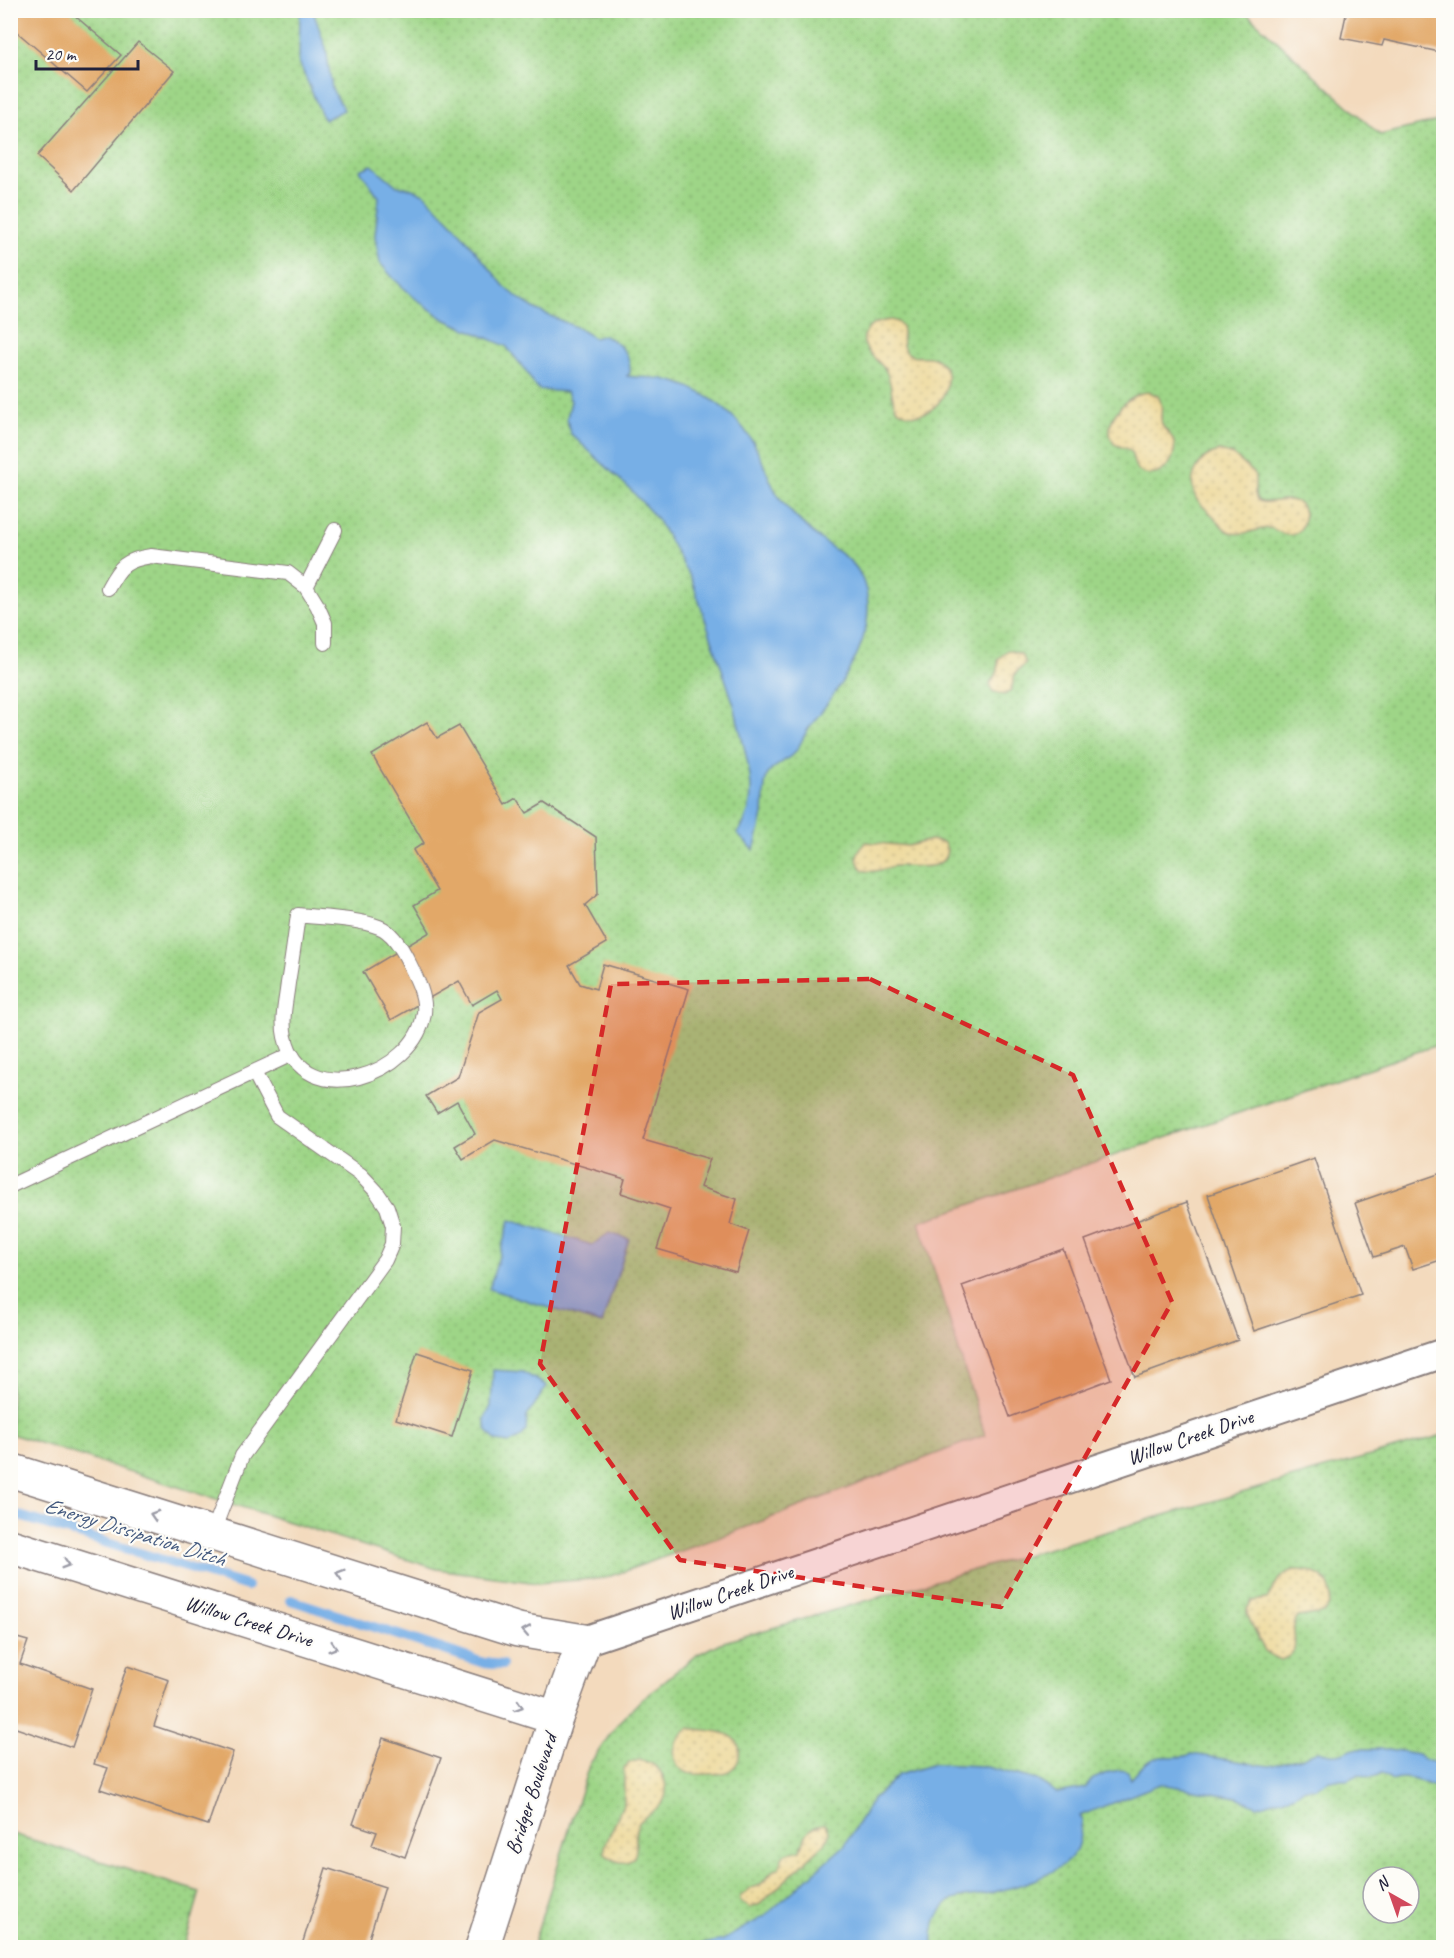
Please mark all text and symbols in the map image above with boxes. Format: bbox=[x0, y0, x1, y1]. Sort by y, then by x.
scale bar bbox=[36, 33, 138, 71]
text: 20 m bbox=[45, 43, 78, 65]
street label: Willow Creek Drive bbox=[1124, 1403, 1257, 1471]
water label: Energy Dissipation Ditch bbox=[41, 1491, 230, 1573]
one-way arrow bbox=[149, 1510, 160, 1523]
one-way arrow bbox=[60, 1557, 71, 1569]
street label: Willow Creek Drive bbox=[664, 1558, 797, 1626]
one-way arrow bbox=[335, 1569, 346, 1581]
street label: Willow Creek Drive bbox=[182, 1589, 317, 1653]
one-way arrow bbox=[521, 1625, 531, 1638]
one-way arrow bbox=[327, 1640, 338, 1652]
one-way arrow bbox=[513, 1699, 524, 1711]
street label: Bridger Boulevard bbox=[499, 1727, 564, 1858]
north arrow bbox=[1361, 1865, 1421, 1925]
text: N bbox=[1372, 1871, 1395, 1895]

